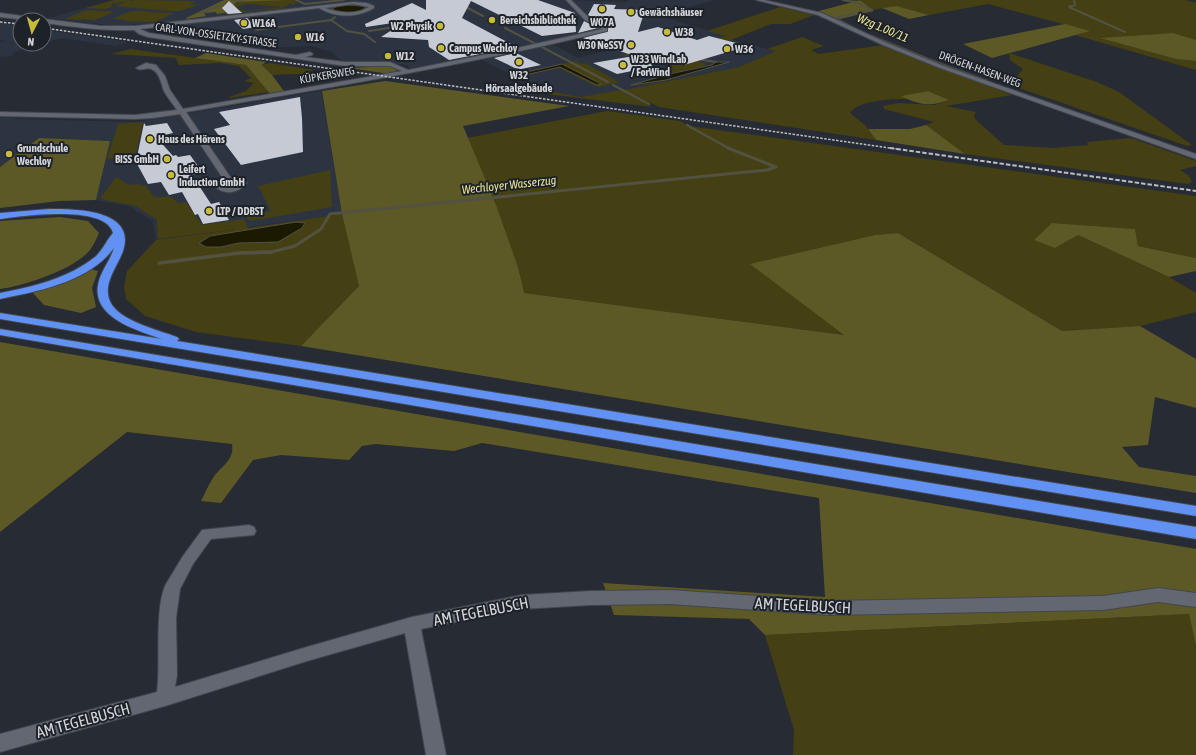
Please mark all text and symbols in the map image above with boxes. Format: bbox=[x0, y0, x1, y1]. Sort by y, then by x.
marker: W07A bbox=[597, 4, 607, 14]
place label: Gewächshäuser bbox=[639, 6, 703, 18]
marker: Gewächshäuser bbox=[626, 7, 636, 17]
water label: Wzg 1.00/11 bbox=[855, 11, 911, 45]
north arrow bbox=[12, 12, 52, 52]
place label: Bereichsbibliothek bbox=[500, 14, 576, 26]
marker: Bereichsbibliothek bbox=[487, 15, 497, 25]
place label: W07A bbox=[589, 16, 614, 28]
place label: W16A bbox=[251, 17, 276, 29]
marker: W16A bbox=[239, 18, 249, 28]
place label: W2 Physik bbox=[390, 20, 432, 32]
street label: CARL-VON-OSSIETZKY-STRASSE bbox=[154, 21, 278, 50]
marker: W2 Physik bbox=[435, 21, 445, 31]
place label: W38 bbox=[674, 26, 693, 38]
marker: W38 bbox=[662, 27, 672, 37]
place label: W16 bbox=[305, 31, 324, 43]
marker: W16 bbox=[293, 32, 303, 42]
text: N bbox=[27, 36, 35, 48]
place label: W30 NeSSY bbox=[577, 39, 623, 51]
marker: W30 NeSSY bbox=[626, 40, 636, 50]
place label: Campus Wechloy bbox=[449, 42, 518, 54]
marker: Campus Wechloy bbox=[436, 43, 446, 53]
place label: W36 bbox=[734, 43, 753, 55]
marker: W36 bbox=[722, 44, 732, 54]
street label: DRÖGEN-HASEN-WEG bbox=[937, 49, 1023, 89]
place label: W12 bbox=[395, 50, 414, 62]
marker: W12 bbox=[383, 51, 393, 61]
place label: W33 WindLab / ForWind bbox=[630, 53, 686, 78]
marker: W32 Hörsaalgebäude bbox=[514, 57, 524, 67]
marker: W33 WindLab / ForWind bbox=[618, 60, 628, 70]
street label: KÜPKERSWEG bbox=[298, 64, 356, 86]
place label: W32 Hörsaalgebäude bbox=[485, 69, 553, 94]
place label: Haus des Hörens bbox=[158, 133, 225, 145]
marker: Haus des Hörens bbox=[145, 134, 155, 144]
place label: Grundschule Wechloy bbox=[16, 142, 68, 167]
marker: Grundschule Wechloy bbox=[4, 149, 14, 159]
place label: BISS GmbH bbox=[115, 153, 159, 165]
marker: BISS GmbH bbox=[162, 154, 172, 164]
place label: Leifert Induction GmbH bbox=[179, 163, 245, 188]
marker: Leifert Induction GmbH bbox=[166, 170, 176, 180]
water label: Wechloyer Wasserzug bbox=[461, 173, 557, 197]
place label: LTP / DDBST bbox=[217, 205, 264, 217]
marker: LTP / DDBST bbox=[204, 206, 214, 216]
street label: AM TEGELBUSCH bbox=[432, 593, 530, 629]
street label: AM TEGELBUSCH bbox=[754, 593, 852, 617]
street label: AM TEGELBUSCH bbox=[34, 699, 132, 741]

